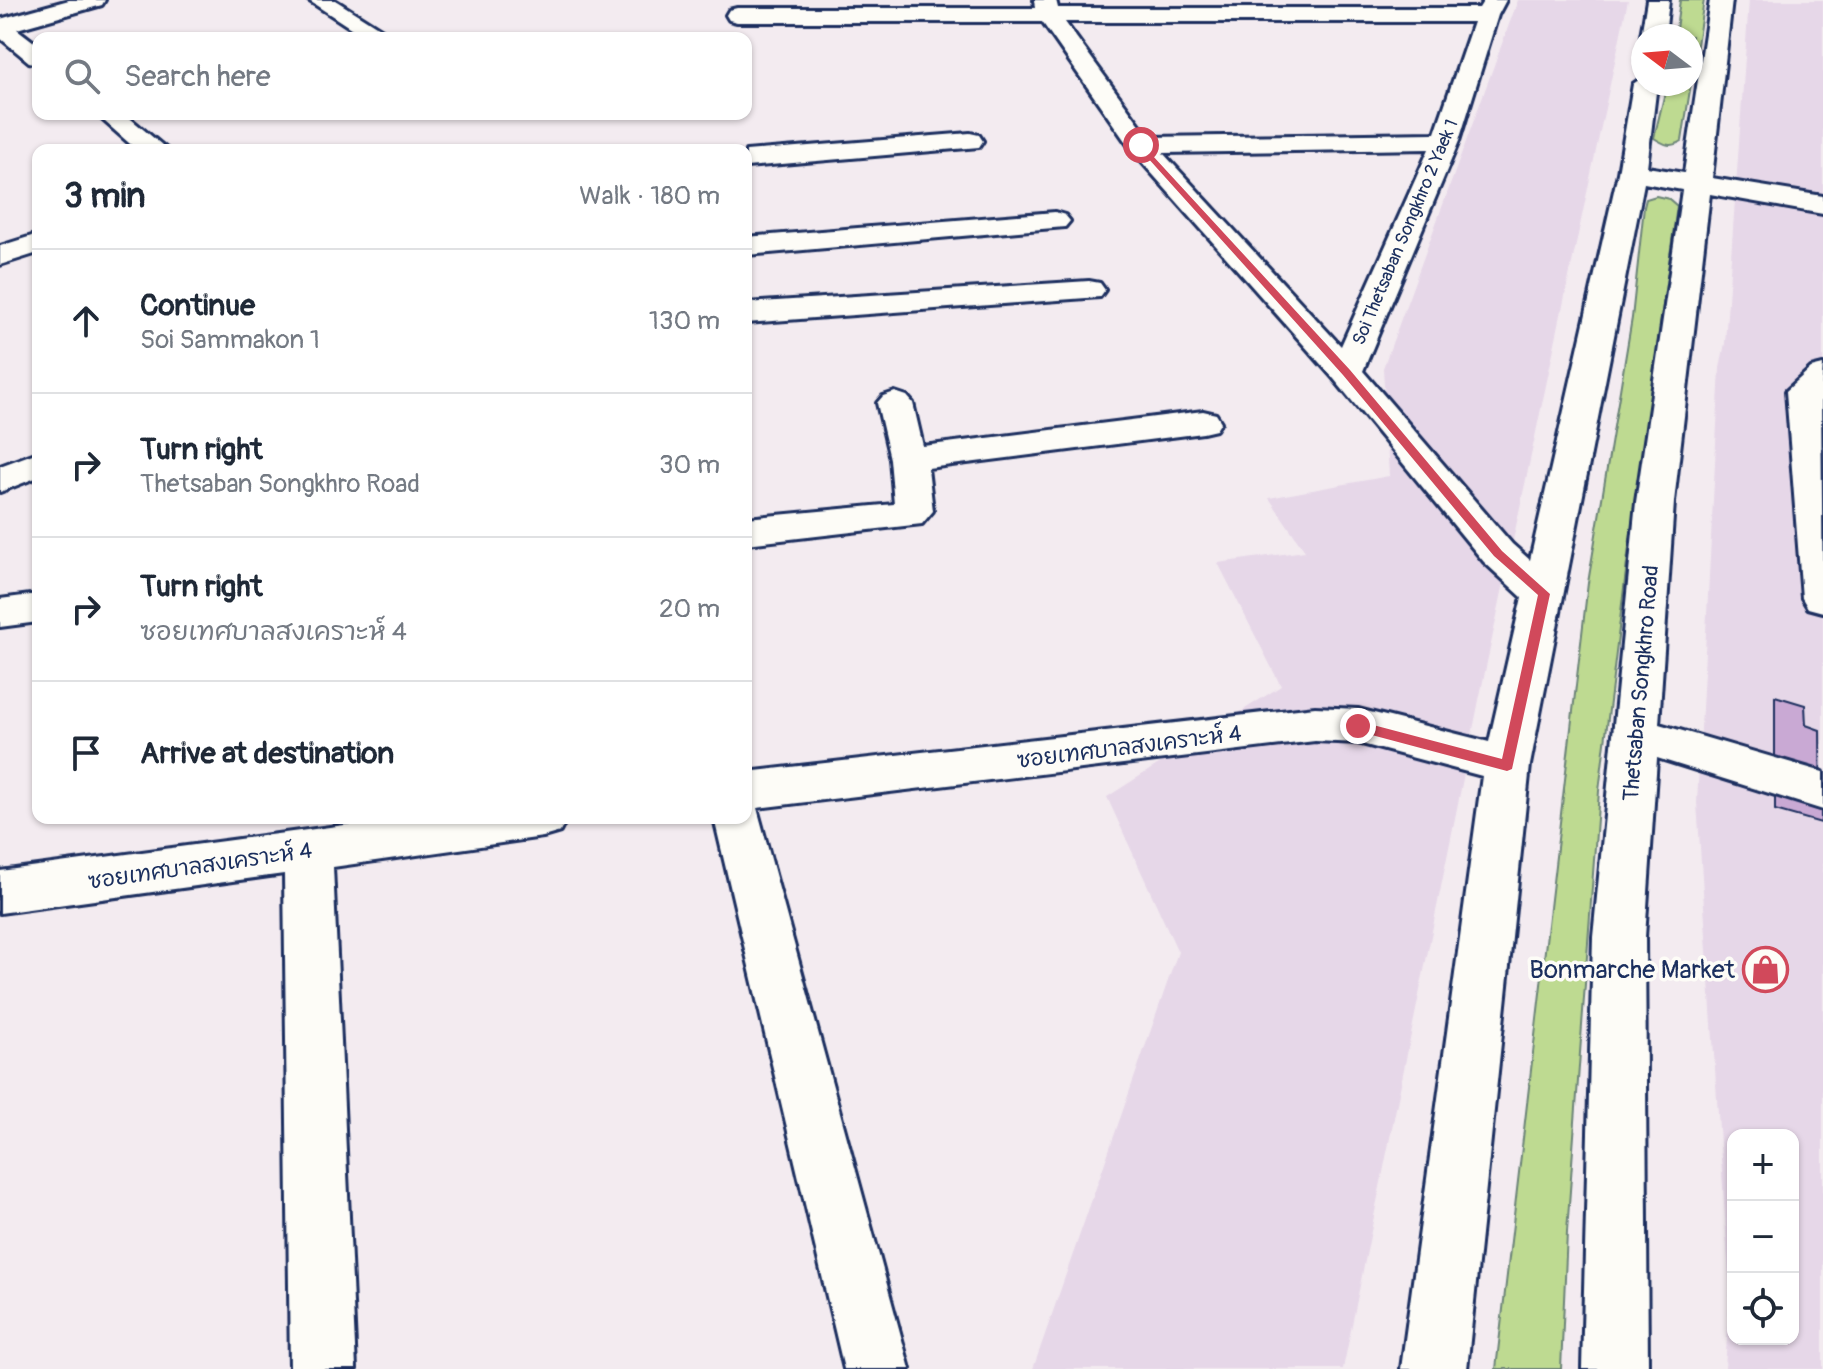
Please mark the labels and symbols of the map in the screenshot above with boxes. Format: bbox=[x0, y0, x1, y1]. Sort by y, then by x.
north arrow bbox=[1631, 24, 1703, 96]
street label: Soi Thetsaban Songkhro 2 Yaek 1 bbox=[1347, 116, 1464, 349]
route start bbox=[1123, 127, 1159, 163]
street label: Thetsaban Songkhro Road bbox=[1617, 564, 1665, 802]
route end bbox=[1340, 708, 1376, 744]
street label: ซอยเทศบาลสงเคราะห์ 4 bbox=[1015, 718, 1243, 775]
street label: ซอยเทศบาลสงเคราะห์ 4 bbox=[86, 835, 314, 896]
shop icon: Bonmarche Market bbox=[1742, 945, 1790, 993]
place label: Bonmarche Market bbox=[1529, 954, 1736, 986]

